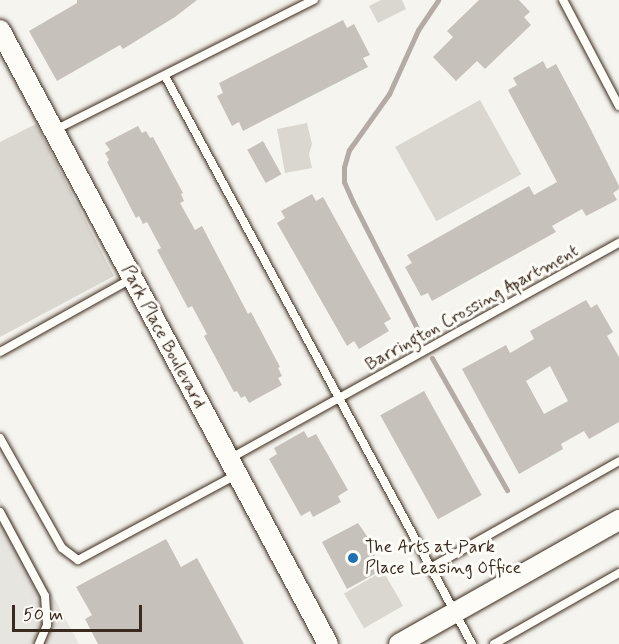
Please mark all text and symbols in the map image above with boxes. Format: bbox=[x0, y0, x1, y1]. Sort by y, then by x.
street label: Barrington Crossing Apartment bbox=[361, 240, 583, 376]
street label: Park Place Boulevard bbox=[117, 263, 209, 411]
place label: The Arts at Park Place Leasing Office bbox=[365, 537, 522, 580]
marker: The Arts at Park Place Leasing Office bbox=[346, 551, 360, 565]
scale bar bbox=[15, 593, 146, 631]
text: 50 m bbox=[23, 603, 63, 627]

